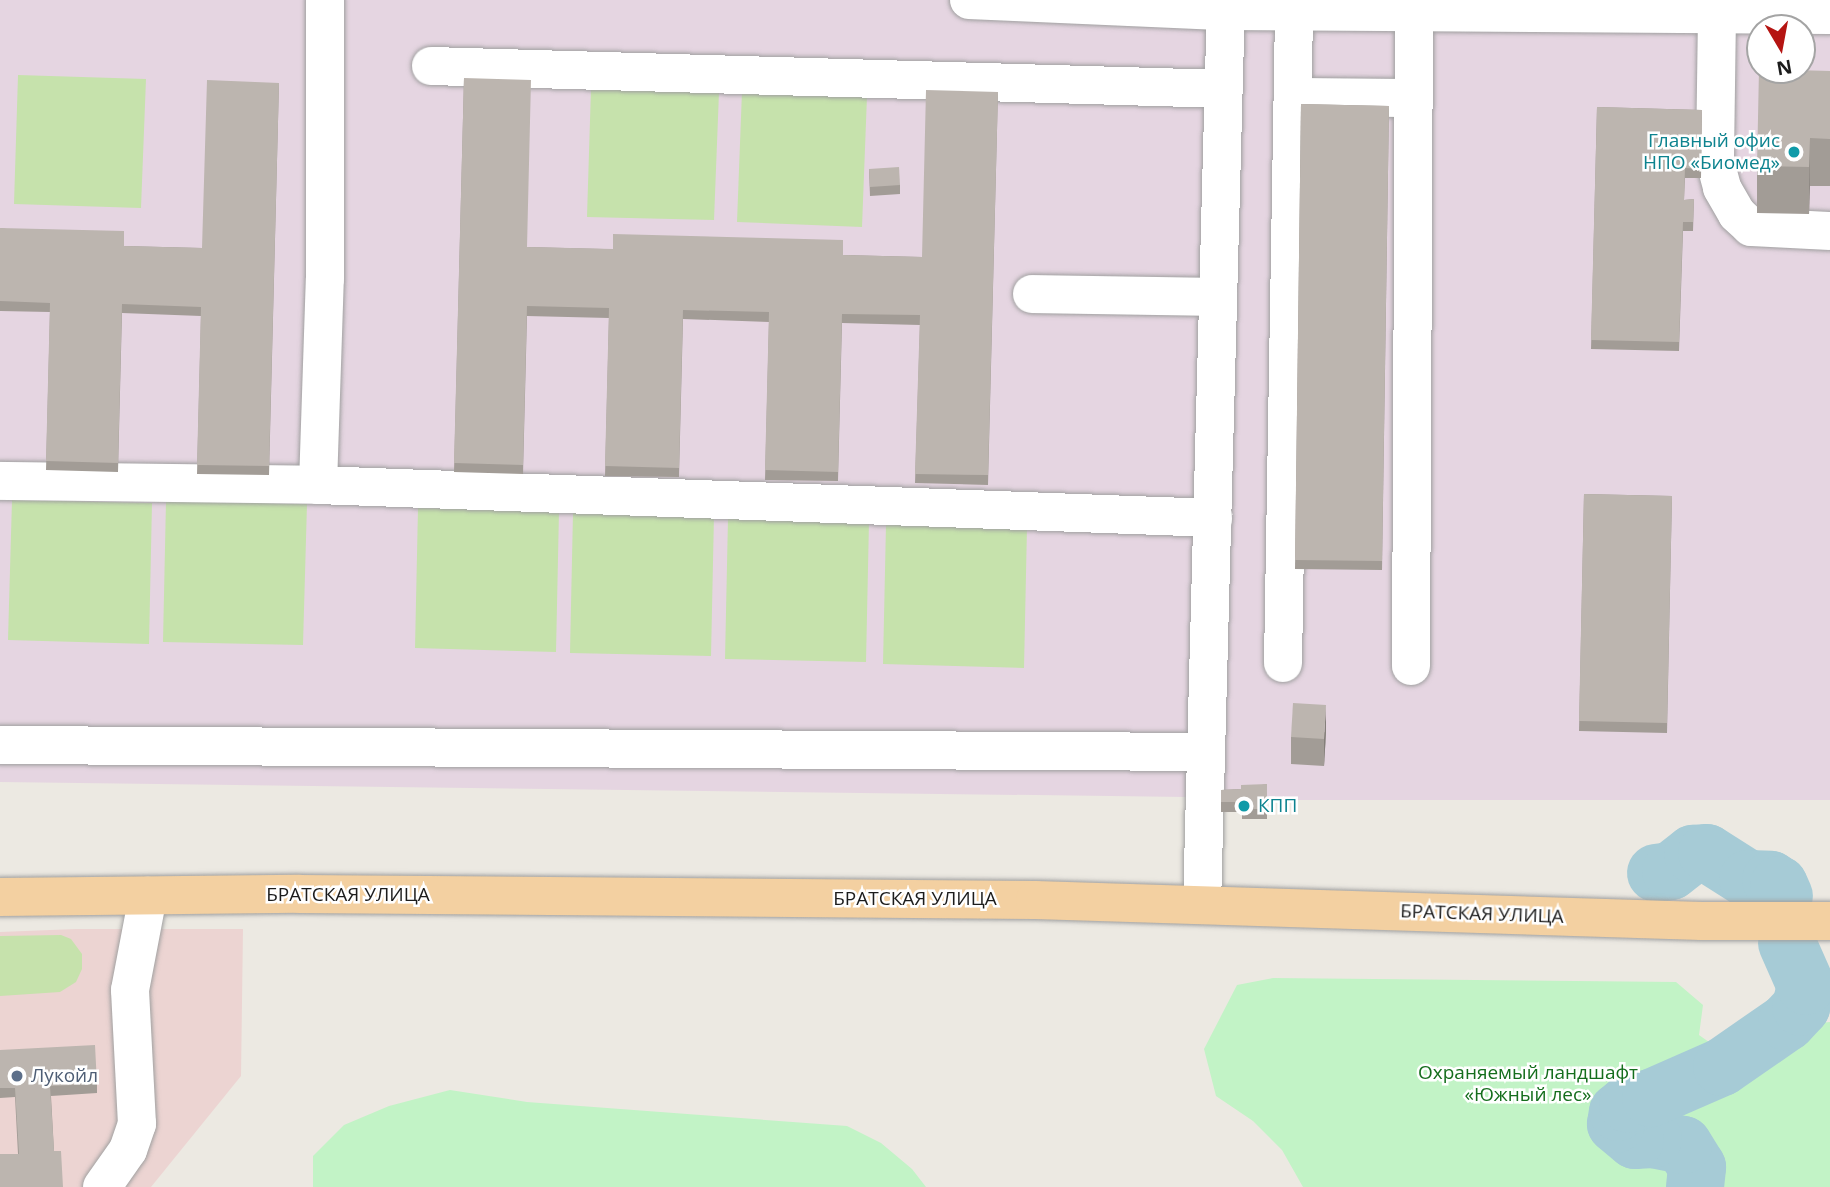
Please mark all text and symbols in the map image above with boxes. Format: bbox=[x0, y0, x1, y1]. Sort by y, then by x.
north arrow bbox=[1746, 14, 1816, 84]
text: N bbox=[1774, 54, 1794, 82]
place label: Главный офис НПО «Биомед» bbox=[1643, 130, 1780, 174]
marker: Главный офис НПО «Биомед» bbox=[1786, 144, 1802, 160]
place label: КПП bbox=[1258, 795, 1297, 817]
marker: КПП bbox=[1236, 798, 1252, 814]
street label: БРАТСКАЯ УЛИЦА bbox=[266, 884, 430, 906]
street label: БРАТСКАЯ УЛИЦА bbox=[833, 888, 997, 910]
street label: БРАТСКАЯ УЛИЦА bbox=[1400, 900, 1564, 928]
park label: Охраняемый ландшафт «Южный лес» bbox=[1418, 1062, 1638, 1106]
place label: Лукойл bbox=[31, 1065, 98, 1087]
marker: Лукойл bbox=[9, 1068, 25, 1084]

